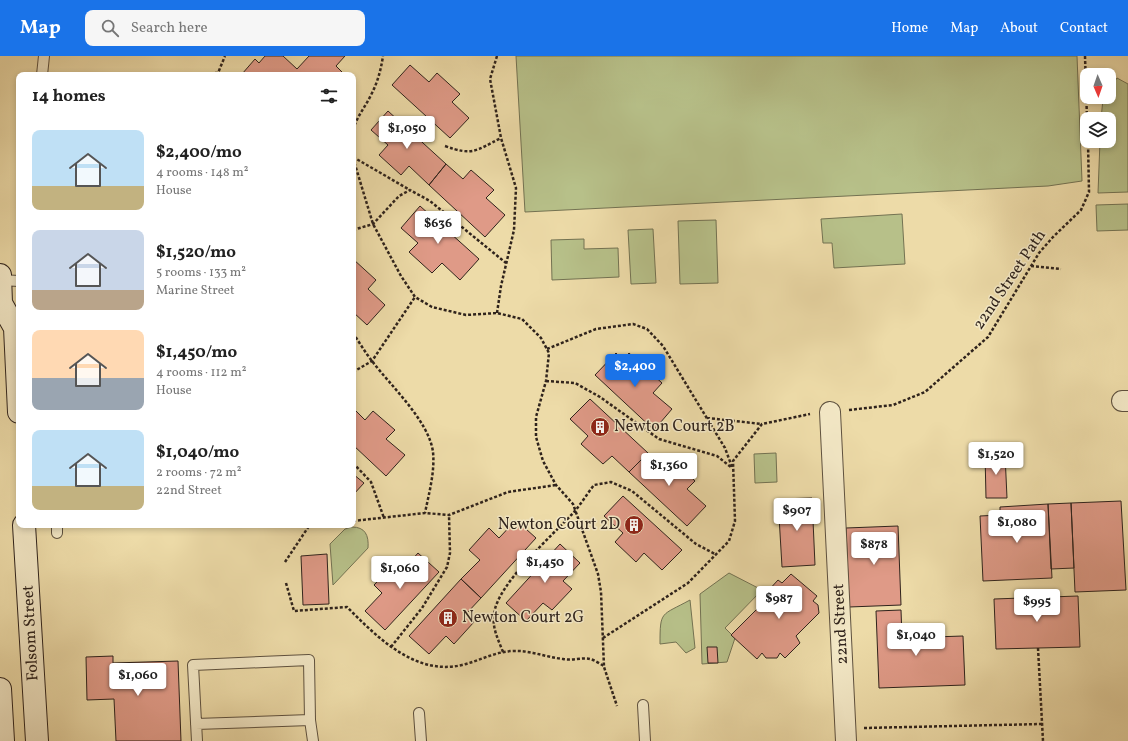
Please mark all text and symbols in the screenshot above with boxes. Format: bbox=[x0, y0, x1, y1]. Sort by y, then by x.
search box bbox=[85, 10, 365, 46]
text: Map bbox=[20, 15, 61, 41]
icon: search bbox=[99, 17, 121, 39]
text: Search here bbox=[131, 18, 208, 39]
text: Home bbox=[891, 19, 928, 38]
text: Map bbox=[950, 19, 978, 38]
text: About bbox=[1000, 19, 1038, 38]
text: Contact bbox=[1060, 19, 1108, 38]
north arrow bbox=[1080, 68, 1116, 104]
map controls bbox=[1080, 68, 1116, 148]
text: 14 homes bbox=[32, 85, 106, 108]
icon: filters bbox=[318, 85, 340, 107]
button: layers bbox=[1080, 112, 1116, 148]
pin: $1,050 bbox=[374, 116, 440, 150]
text: $1,050 bbox=[388, 120, 426, 138]
text: $2,400/mo bbox=[156, 141, 242, 164]
icon: home bbox=[64, 146, 112, 194]
text: 4 rooms · 148 m² bbox=[156, 164, 249, 182]
text: House bbox=[156, 182, 192, 200]
pin: $636 bbox=[414, 211, 462, 245]
text: $636 bbox=[424, 215, 452, 233]
street label: 22nd Street Path bbox=[968, 226, 1052, 334]
text: $1,520/mo bbox=[156, 241, 236, 264]
icon: home bbox=[64, 246, 112, 294]
text: 5 rooms · 133 m² bbox=[156, 264, 246, 282]
text: Marine Street bbox=[156, 282, 235, 300]
text: $1,450/mo bbox=[156, 341, 237, 364]
icon: home bbox=[64, 346, 112, 394]
pin: $2,400 bbox=[602, 354, 668, 388]
text: $2,400 bbox=[614, 358, 656, 376]
text: 4 rooms · 112 m² bbox=[156, 364, 246, 382]
text: House bbox=[156, 382, 192, 400]
building icon: Newton Court 2B bbox=[589, 416, 611, 438]
place label: Newton Court 2B bbox=[614, 416, 734, 438]
text: $1,040/mo bbox=[156, 441, 239, 464]
pin: $1,520 bbox=[963, 442, 1029, 476]
icon: home bbox=[64, 446, 112, 494]
text: $1,520 bbox=[977, 446, 1015, 464]
pin: $1,360 bbox=[636, 453, 702, 487]
text: $1,360 bbox=[650, 457, 688, 475]
text: 2 rooms · 72 m² bbox=[156, 464, 242, 482]
text: 22nd Street bbox=[156, 482, 222, 500]
pin: $907 bbox=[773, 498, 821, 532]
text: $907 bbox=[783, 502, 811, 520]
pin: $1,080 bbox=[984, 510, 1050, 544]
place label: Newton Court 2D bbox=[498, 514, 620, 536]
building icon: Newton Court 2D bbox=[623, 514, 645, 536]
text: $1,080 bbox=[997, 514, 1037, 532]
pin: $878 bbox=[850, 532, 898, 566]
text: $878 bbox=[860, 536, 888, 554]
pin: $1,450 bbox=[512, 550, 578, 584]
text: $1,450 bbox=[526, 554, 564, 572]
pin: $1,060 bbox=[367, 556, 433, 590]
text: $1,060 bbox=[380, 560, 420, 578]
street label: 22nd Street bbox=[828, 583, 854, 665]
street label: Folsom Street bbox=[17, 584, 44, 681]
pin: $987 bbox=[755, 586, 803, 620]
pin: $995 bbox=[1013, 589, 1061, 623]
text: $987 bbox=[765, 590, 793, 608]
text: $995 bbox=[1023, 593, 1051, 611]
building icon: Newton Court 2G bbox=[437, 607, 459, 629]
place label: Newton Court 2G bbox=[462, 607, 584, 629]
pin: $1,040 bbox=[883, 623, 949, 657]
text: $1,040 bbox=[896, 627, 936, 645]
pin: $1,060 bbox=[105, 663, 171, 697]
text: $1,060 bbox=[118, 667, 158, 685]

